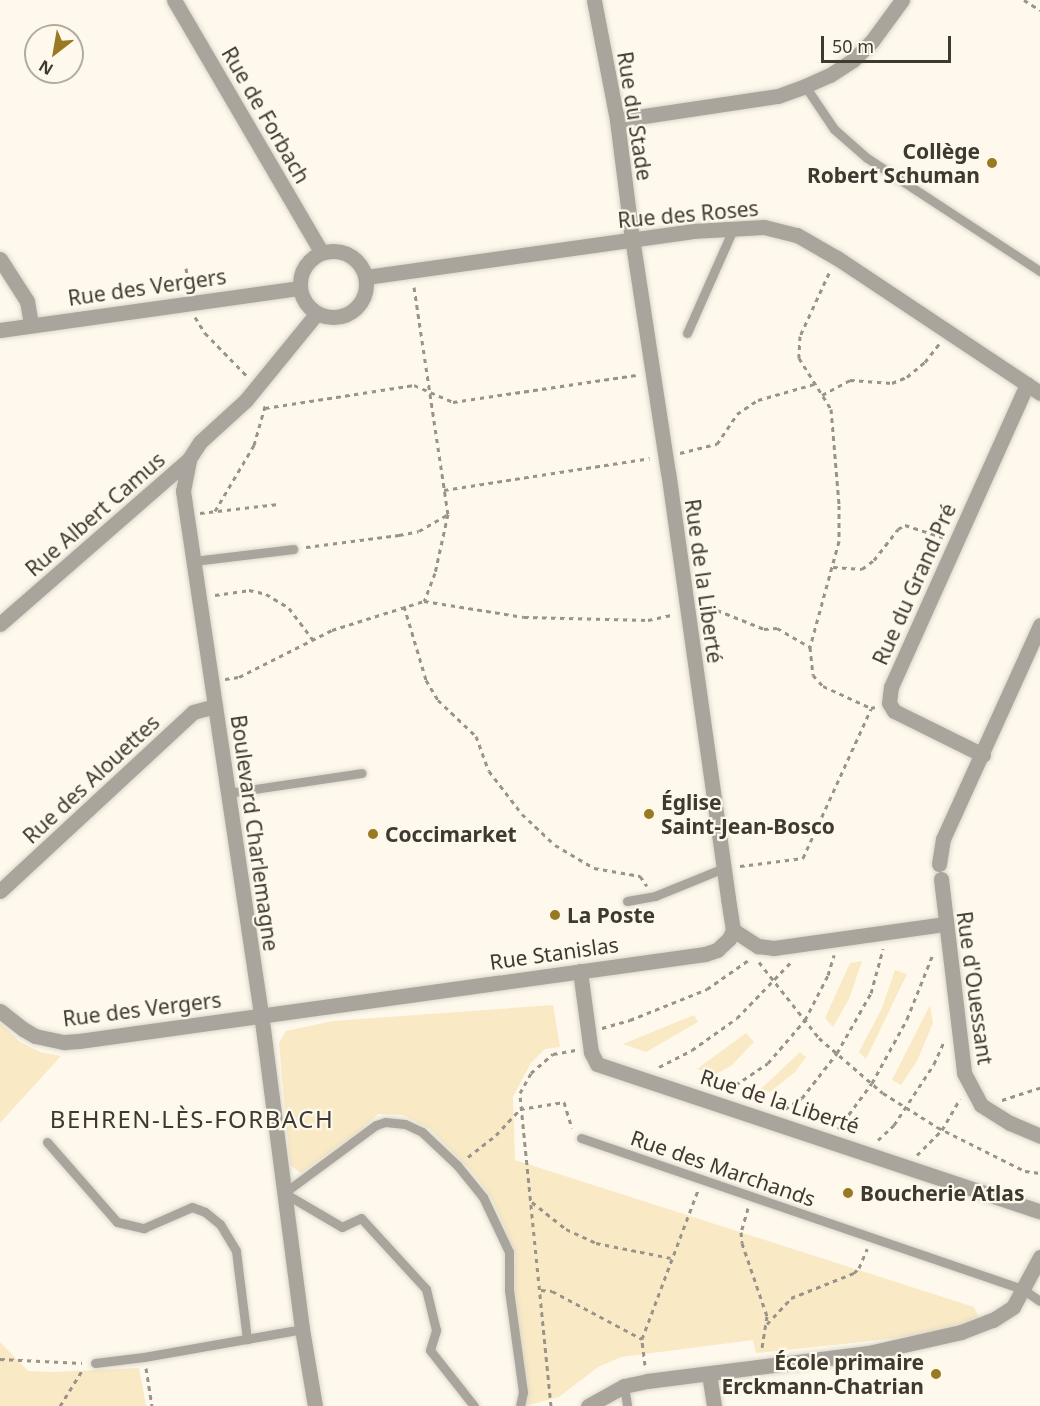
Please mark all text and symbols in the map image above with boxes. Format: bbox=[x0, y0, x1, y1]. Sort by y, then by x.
north arrow bbox=[24, 24, 84, 84]
scale bar bbox=[824, 24, 954, 62]
text: 50 m bbox=[832, 34, 874, 58]
street label: Rue de Forbach bbox=[217, 42, 315, 188]
street label: Rue du Stade bbox=[612, 50, 658, 182]
text: N bbox=[35, 55, 57, 80]
place label: Collège Robert Schuman bbox=[807, 138, 980, 188]
marker: Collège Robert Schuman bbox=[985, 156, 999, 170]
street label: Rue des Roses bbox=[616, 195, 760, 233]
street label: Rue des Vergers bbox=[66, 263, 228, 311]
street label: Rue Albert Camus bbox=[20, 447, 170, 581]
street label: Rue de la Liberté bbox=[680, 497, 728, 665]
street label: Rue du Grand Pré bbox=[867, 499, 961, 669]
street label: Rue des Alouettes bbox=[18, 709, 164, 849]
street label: Boulevard Charlemagne bbox=[226, 713, 284, 953]
place label: Église Saint-Jean-Bosco bbox=[661, 789, 835, 839]
marker: Église Saint-Jean-Bosco bbox=[642, 807, 656, 821]
place label: Coccimarket bbox=[385, 821, 517, 847]
marker: Coccimarket bbox=[366, 827, 380, 841]
place label: La Poste bbox=[567, 902, 655, 928]
marker: La Poste bbox=[548, 908, 562, 922]
street label: Rue d'Ouessant bbox=[952, 910, 998, 1066]
street label: Rue Stanislas bbox=[488, 931, 620, 975]
street label: Rue des Vergers bbox=[61, 987, 223, 1031]
street label: Rue de la Liberté bbox=[697, 1063, 863, 1139]
district label: BEHREN-LÈS-FORBACH bbox=[50, 1105, 334, 1133]
street label: Rue des Marchands bbox=[627, 1125, 819, 1211]
place label: Boucherie Atlas bbox=[860, 1180, 1024, 1206]
marker: Boucherie Atlas bbox=[841, 1186, 855, 1200]
place label: École primaire Erckmann-Chatrian bbox=[722, 1349, 924, 1399]
marker: École primaire Erckmann-Chatrian bbox=[929, 1367, 943, 1381]

